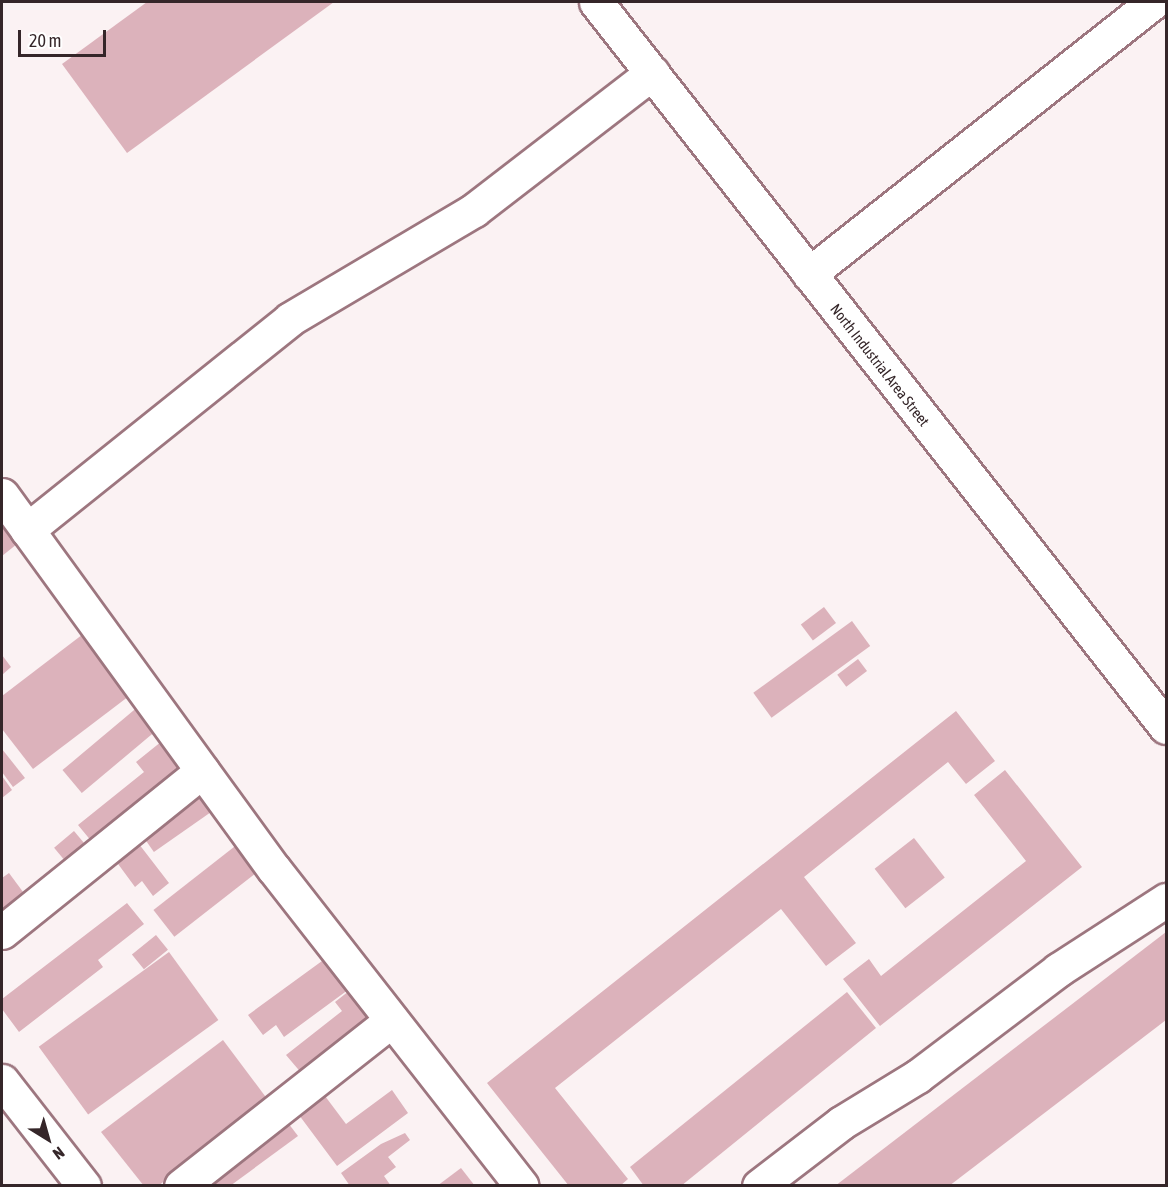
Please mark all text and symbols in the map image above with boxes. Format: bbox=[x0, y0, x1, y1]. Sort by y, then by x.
scale bar bbox=[21, 18, 110, 56]
text: 20 m bbox=[29, 30, 61, 51]
street label: North Industrial Area Street bbox=[827, 300, 933, 430]
north arrow bbox=[18, 1109, 78, 1169]
text: N bbox=[50, 1143, 68, 1163]

